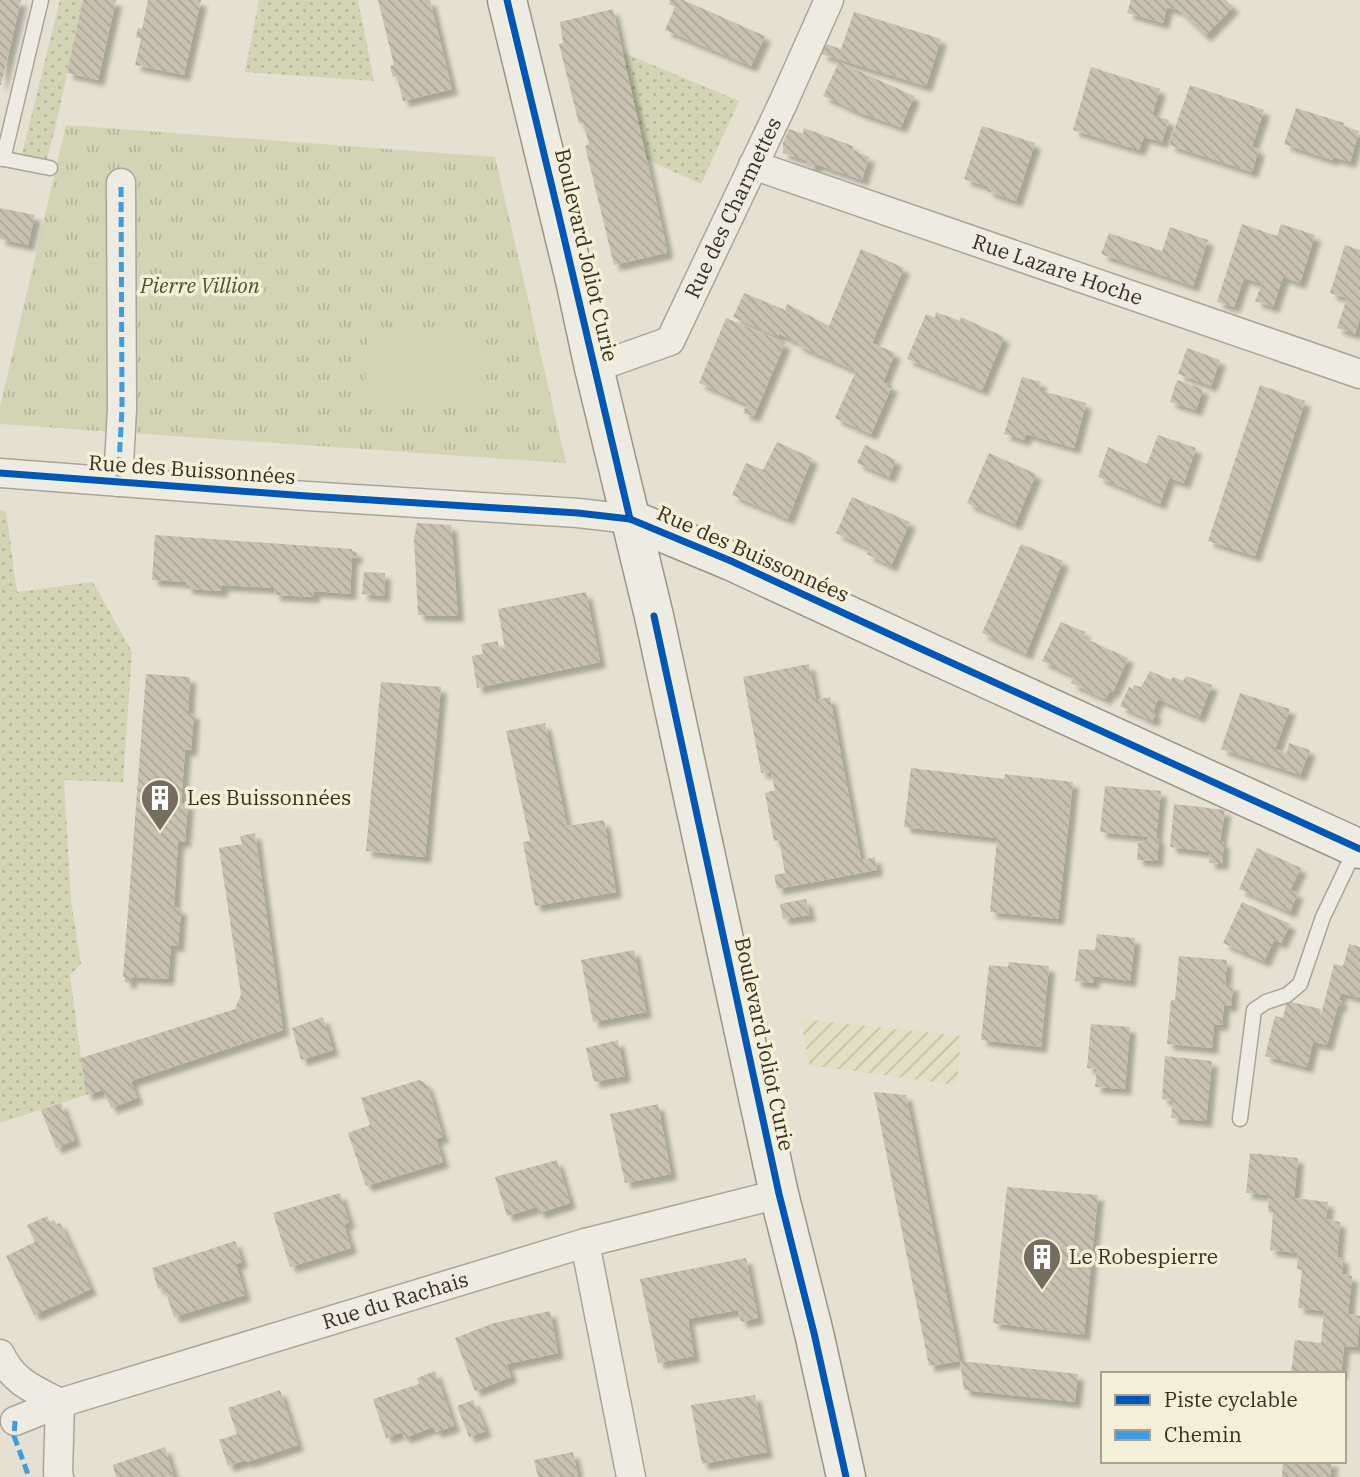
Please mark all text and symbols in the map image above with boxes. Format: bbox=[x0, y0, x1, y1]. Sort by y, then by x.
street label: Rue des Charmettes bbox=[677, 112, 787, 303]
street label: Boulevard Joliot Curie bbox=[549, 145, 625, 364]
street label: Rue Lazare Hoche bbox=[969, 227, 1147, 311]
park label: Pierre Villion bbox=[139, 271, 260, 299]
street label: Rue des Buissonnées bbox=[88, 448, 297, 490]
street label: Rue des Buissonnées bbox=[653, 498, 854, 608]
building icon: Les Buissonnées bbox=[139, 777, 181, 832]
place label: Les Buissonnées bbox=[187, 783, 351, 811]
street label: Boulevard Joliot Curie bbox=[729, 934, 801, 1153]
building icon: Le Robespierre bbox=[1021, 1236, 1063, 1291]
place label: Le Robespierre bbox=[1069, 1242, 1218, 1270]
street label: Rue du Rachais bbox=[318, 1264, 472, 1335]
legend bbox=[1101, 1372, 1346, 1463]
text: Piste cyclable bbox=[1164, 1385, 1298, 1413]
text: Chemin bbox=[1164, 1420, 1242, 1448]

